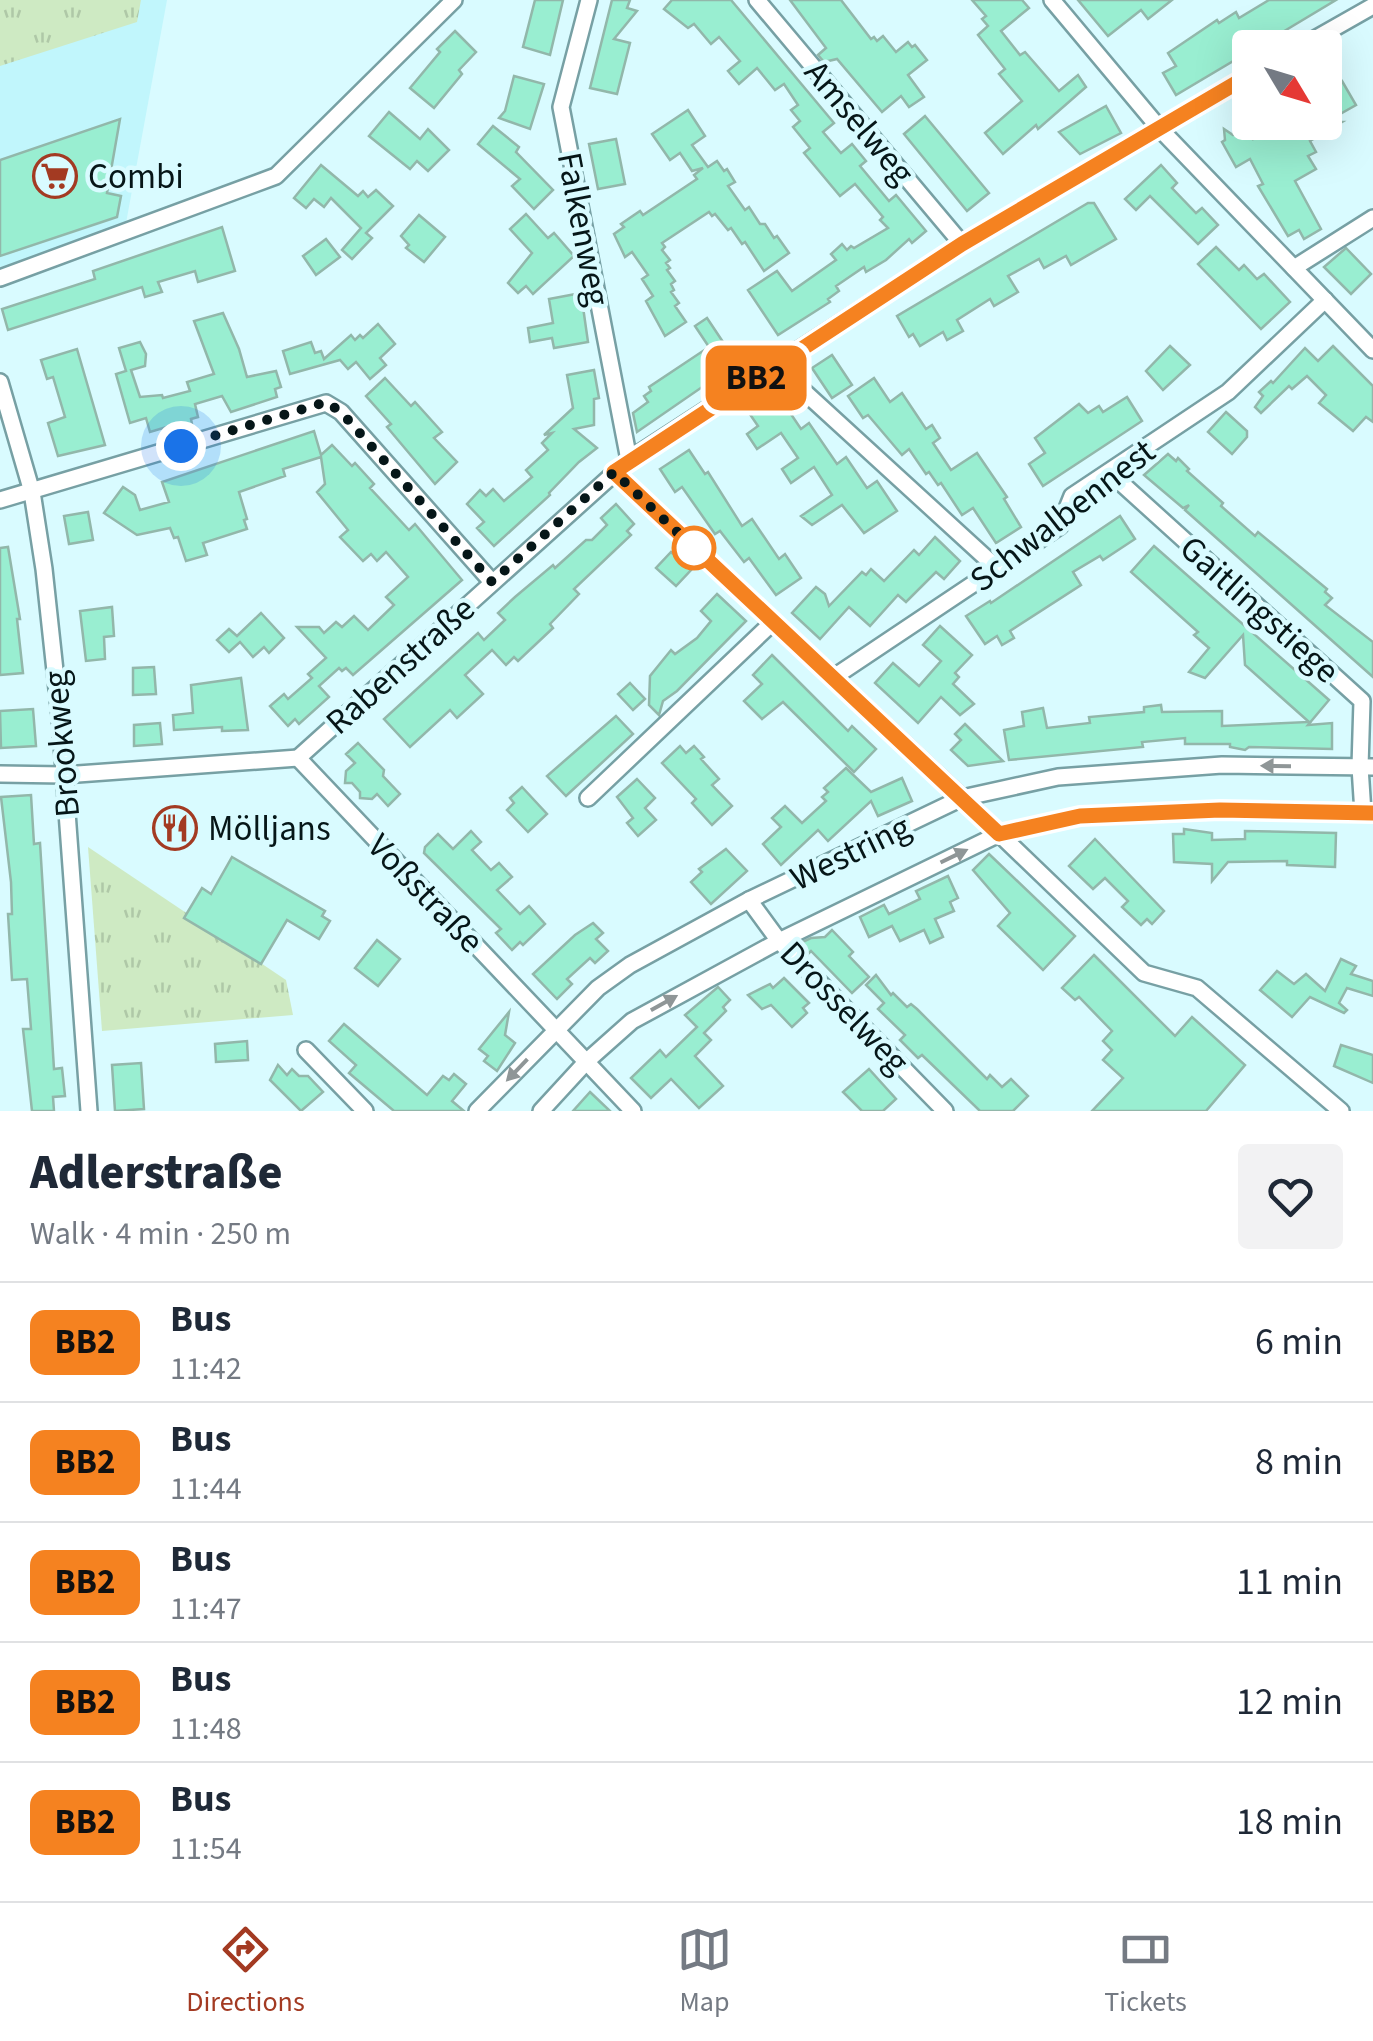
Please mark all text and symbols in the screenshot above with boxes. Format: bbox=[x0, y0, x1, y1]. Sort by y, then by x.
north arrow bbox=[1232, 30, 1342, 140]
map controls bbox=[1232, 30, 1342, 140]
street label: Amselweg bbox=[792, 50, 926, 196]
street label: Falkenweg bbox=[544, 148, 622, 311]
place label: Combi bbox=[88, 152, 184, 202]
supermarket icon: Combi bbox=[32, 153, 78, 199]
line badge: BB2 bbox=[698, 346, 814, 410]
text: BB2 bbox=[726, 353, 786, 403]
your location bbox=[156, 421, 206, 471]
street label: Schwalbennest bbox=[959, 427, 1166, 604]
street label: Gaitlingstiege bbox=[1168, 524, 1350, 695]
unlabelled marker bbox=[673, 527, 715, 569]
street label: Rabenstraße bbox=[315, 585, 486, 746]
street label: Brookweg bbox=[31, 668, 93, 819]
one-way arrow bbox=[1259, 758, 1291, 774]
street label: Westring bbox=[782, 802, 919, 903]
place label: Mölljans bbox=[208, 804, 331, 854]
restaurant icon: Mölljans bbox=[152, 805, 198, 851]
street label: Voßstraße bbox=[356, 823, 495, 965]
one-way arrow bbox=[940, 847, 969, 864]
street label: Drosselweg bbox=[768, 930, 921, 1086]
one-way arrow bbox=[650, 994, 679, 1011]
one-way arrow bbox=[505, 1058, 529, 1082]
text: Adlerstraße bbox=[30, 1139, 283, 1207]
button: heart bbox=[1238, 1144, 1343, 1249]
text: Walk · 4 min · 250 m bbox=[30, 1211, 291, 1257]
text: Bus bbox=[170, 1292, 231, 1346]
text: 6 min bbox=[1255, 1315, 1343, 1369]
text: BB2 bbox=[55, 1317, 115, 1367]
text: 11:42 bbox=[170, 1346, 242, 1392]
text: Bus bbox=[170, 1412, 231, 1466]
text: 8 min bbox=[1255, 1435, 1343, 1489]
text: BB2 bbox=[55, 1437, 115, 1487]
text: 11:44 bbox=[170, 1466, 242, 1512]
text: Bus bbox=[170, 1532, 231, 1586]
text: 11 min bbox=[1236, 1555, 1343, 1609]
text: BB2 bbox=[55, 1557, 115, 1607]
text: 11:47 bbox=[170, 1586, 242, 1632]
text: Bus bbox=[170, 1652, 231, 1706]
text: 12 min bbox=[1236, 1675, 1343, 1729]
text: BB2 bbox=[55, 1677, 115, 1727]
text: 11:48 bbox=[170, 1706, 242, 1752]
text: Bus bbox=[170, 1772, 231, 1826]
text: 18 min bbox=[1236, 1795, 1343, 1849]
text: BB2 bbox=[55, 1797, 115, 1847]
text: 11:54 bbox=[170, 1826, 242, 1872]
tab: Directions bbox=[186, 1922, 305, 2022]
tab: Map bbox=[677, 1922, 732, 2022]
tab: Tickets bbox=[1104, 1922, 1187, 2022]

